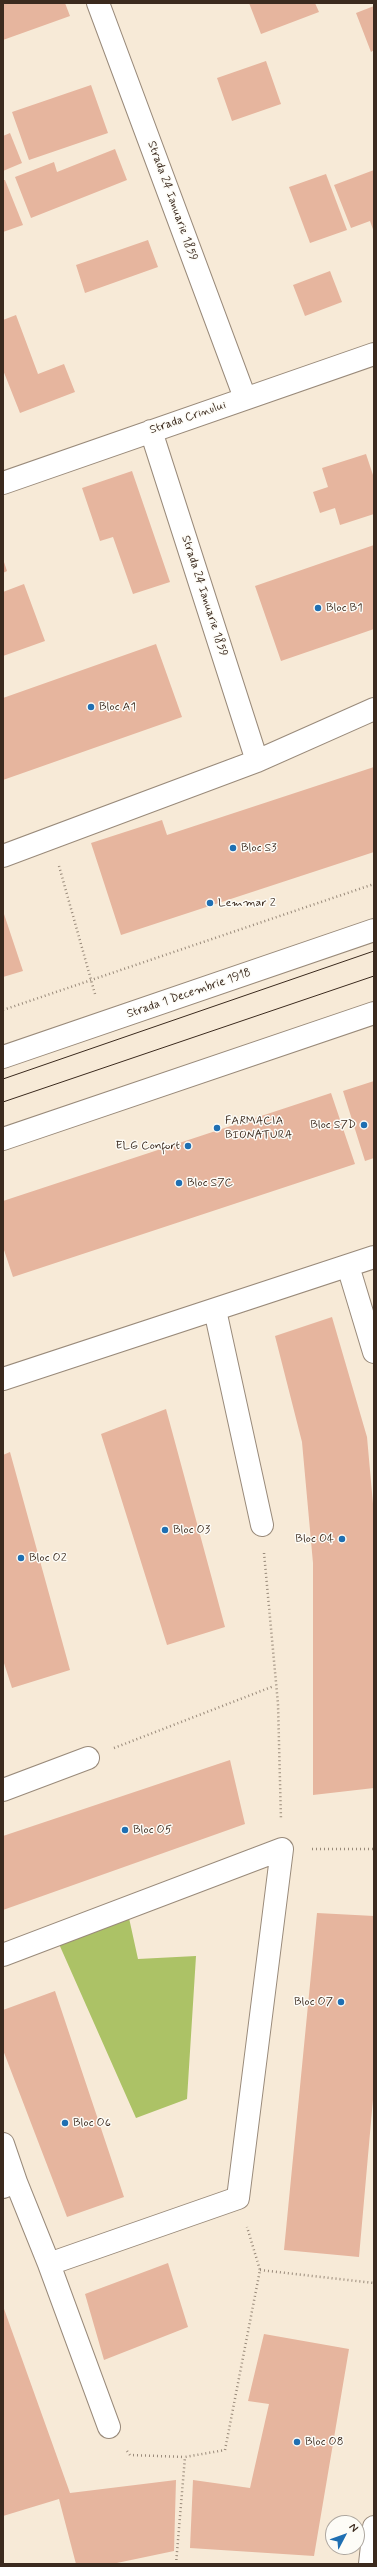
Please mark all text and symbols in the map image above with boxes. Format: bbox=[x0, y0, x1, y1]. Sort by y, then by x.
street label: Strada 24 Ianuarie 1859 bbox=[144, 139, 200, 263]
street label: Strada Crinului bbox=[148, 398, 228, 438]
street label: Strada 24 Ianuarie 1859 bbox=[178, 534, 230, 658]
place label: Bloc B1 bbox=[326, 601, 363, 615]
marker: Bloc B1 bbox=[313, 603, 323, 613]
place label: Bloc A1 bbox=[99, 700, 136, 714]
marker: Bloc A1 bbox=[86, 702, 96, 712]
place label: Bloc S3 bbox=[241, 841, 277, 855]
marker: Bloc S3 bbox=[228, 843, 238, 853]
place label: Lemmar 2 bbox=[218, 896, 276, 910]
marker: Lemmar 2 bbox=[205, 898, 215, 908]
street label: Strada 1 Decembrie 1918 bbox=[125, 966, 253, 1022]
place label: FARMACIA BIONATURA bbox=[225, 1114, 292, 1142]
place label: Bloc S7D bbox=[310, 1118, 356, 1132]
marker: Bloc S7D bbox=[359, 1120, 369, 1130]
marker: FARMACIA BIONATURA bbox=[212, 1123, 222, 1133]
place label: ELG Confort bbox=[116, 1139, 180, 1153]
marker: ELG Confort bbox=[183, 1141, 193, 1151]
place label: Bloc S7C bbox=[187, 1176, 233, 1190]
marker: Bloc S7C bbox=[174, 1178, 184, 1188]
place label: Bloc O3 bbox=[173, 1523, 210, 1537]
marker: Bloc O3 bbox=[160, 1525, 170, 1535]
place label: Bloc O4 bbox=[295, 1532, 334, 1546]
marker: Bloc O4 bbox=[337, 1534, 347, 1544]
place label: Bloc O2 bbox=[29, 1551, 67, 1565]
marker: Bloc O2 bbox=[16, 1553, 26, 1563]
place label: Bloc O5 bbox=[133, 1823, 172, 1837]
marker: Bloc O5 bbox=[120, 1825, 130, 1835]
place label: Bloc O7 bbox=[294, 1995, 333, 2009]
marker: Bloc O7 bbox=[336, 1997, 346, 2007]
place label: Bloc O6 bbox=[73, 2116, 111, 2130]
marker: Bloc O6 bbox=[60, 2118, 70, 2128]
place label: Bloc O8 bbox=[305, 2435, 343, 2449]
marker: Bloc O8 bbox=[292, 2437, 302, 2447]
north arrow bbox=[325, 2515, 365, 2555]
text: N bbox=[346, 2520, 361, 2535]

